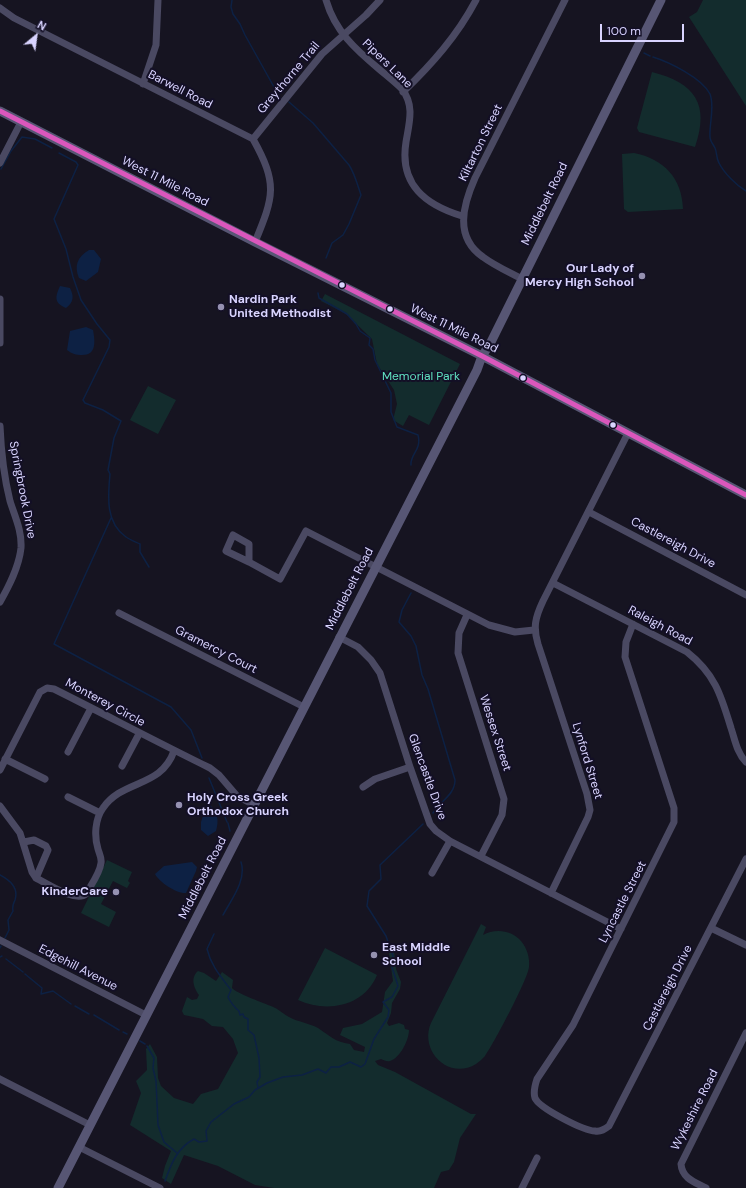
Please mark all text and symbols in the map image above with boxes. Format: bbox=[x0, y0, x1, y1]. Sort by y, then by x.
north arrow bbox=[16, 16, 56, 56]
scale bar bbox=[602, 16, 686, 42]
text: N bbox=[35, 17, 49, 34]
text: 100 m bbox=[607, 23, 641, 39]
street label: Pipers Lane bbox=[359, 36, 415, 92]
street label: Greythorne Trail bbox=[255, 39, 323, 117]
street label: Barwell Road bbox=[145, 68, 215, 112]
street label: Kiltarton Street bbox=[456, 102, 506, 184]
street label: West 11 Mile Road bbox=[119, 154, 211, 210]
street label: Middlebelt Road bbox=[519, 160, 571, 248]
place label: Our Lady of Mercy High School bbox=[525, 262, 634, 290]
marker: Our Lady of Mercy High School bbox=[637, 271, 647, 281]
unlabelled marker bbox=[337, 280, 347, 290]
place label: Nardin Park United Methodist bbox=[229, 293, 331, 321]
marker: Nardin Park United Methodist bbox=[216, 302, 226, 312]
street label: West 11 Mile Road bbox=[408, 302, 500, 356]
unlabelled marker bbox=[385, 304, 395, 314]
park label: Memorial Park bbox=[382, 370, 460, 384]
unlabelled marker bbox=[518, 373, 528, 383]
unlabelled marker bbox=[608, 420, 618, 430]
street label: Springbrook Drive bbox=[5, 440, 39, 540]
street label: Castlereigh Drive bbox=[628, 515, 718, 571]
street label: Middlebelt Road bbox=[323, 545, 377, 633]
street label: Raleigh Road bbox=[625, 603, 695, 649]
street label: Gramercy Court bbox=[173, 623, 259, 677]
street label: Monterey Circle bbox=[63, 676, 147, 730]
street label: Wessex Street bbox=[476, 693, 514, 773]
street label: Lynford Street bbox=[569, 721, 605, 801]
street label: Glencastle Drive bbox=[405, 732, 449, 822]
place label: Holy Cross Greek Orthodox Church bbox=[187, 791, 289, 819]
marker: Holy Cross Greek Orthodox Church bbox=[174, 800, 184, 810]
street label: Middlebelt Road bbox=[176, 834, 230, 922]
street label: Lyncastle Street bbox=[596, 859, 650, 945]
place label: KinderCare bbox=[42, 885, 108, 899]
marker: KinderCare bbox=[111, 887, 121, 897]
place label: East Middle School bbox=[382, 941, 450, 969]
street label: Edgehill Avenue bbox=[36, 942, 120, 994]
street label: Castlereigh Drive bbox=[640, 943, 696, 1033]
marker: East Middle School bbox=[369, 950, 379, 960]
street label: Wykeshire Road bbox=[668, 1067, 722, 1153]

